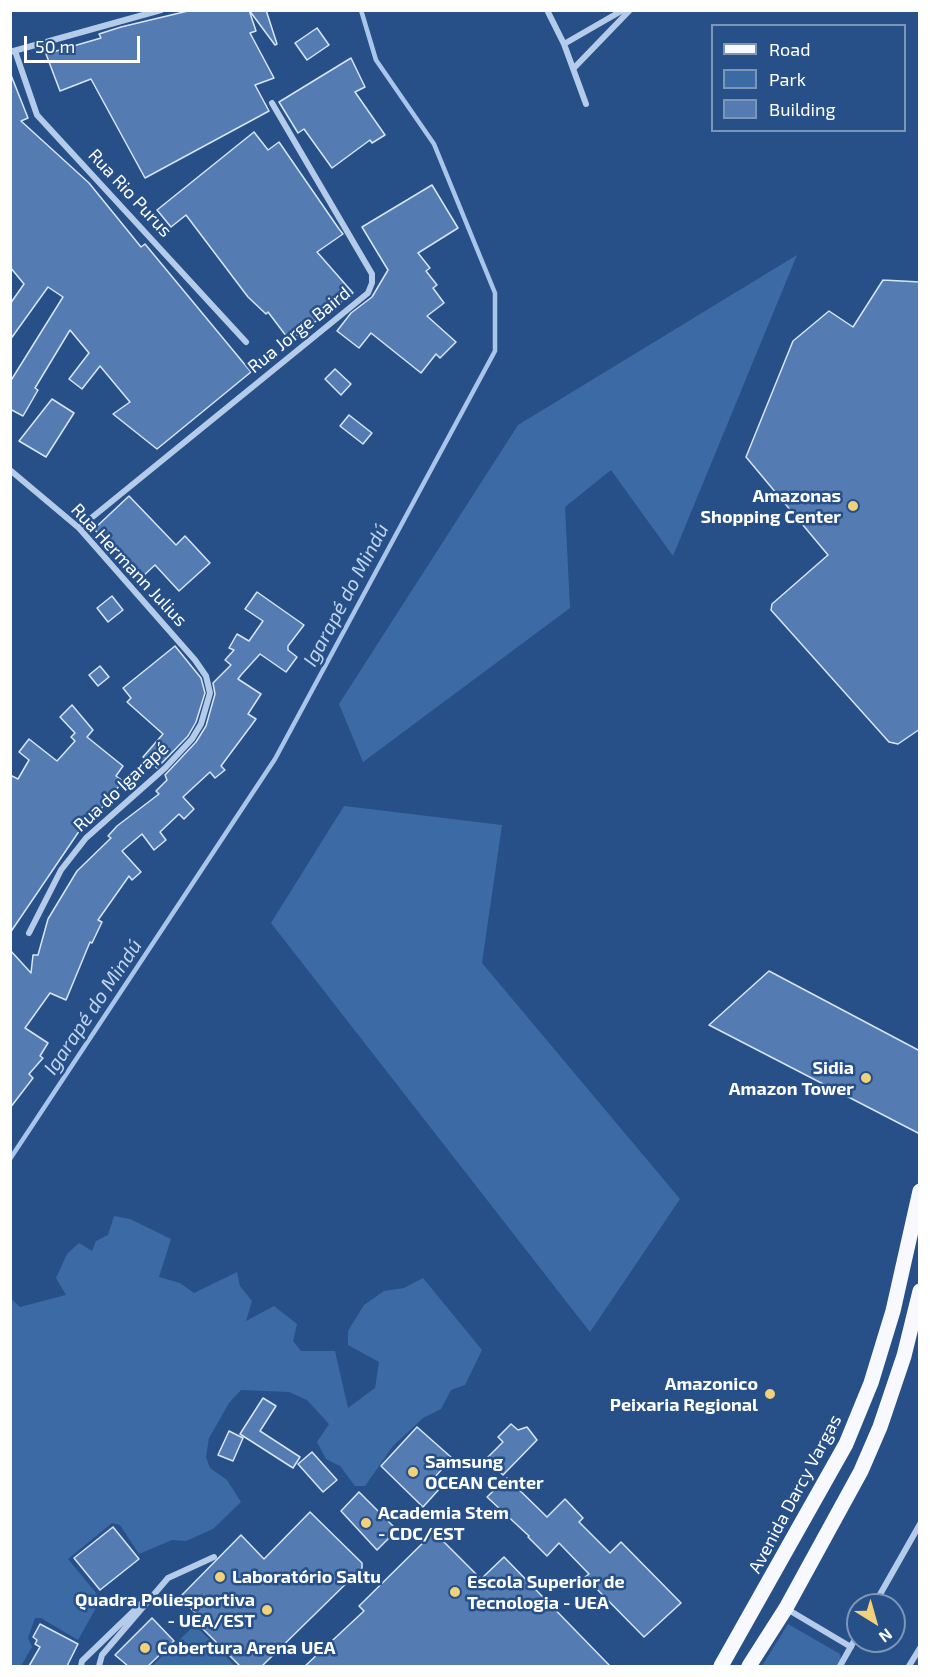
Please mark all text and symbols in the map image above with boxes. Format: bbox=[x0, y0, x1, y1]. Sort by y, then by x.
scale bar bbox=[27, 24, 142, 62]
legend bbox=[711, 24, 906, 132]
text: 50 m bbox=[35, 35, 75, 57]
text: Road bbox=[769, 38, 810, 60]
text: Park bbox=[769, 68, 806, 90]
text: Building bbox=[769, 98, 836, 120]
street label: Rua Rio Purus bbox=[84, 144, 176, 242]
street label: Rua Jorge Baird bbox=[244, 282, 354, 378]
place label: Amazonas Shopping Center bbox=[701, 485, 841, 528]
street label: Rua Hermann Julius bbox=[66, 499, 192, 631]
marker: Amazonas Shopping Center bbox=[846, 499, 860, 513]
water label: Igarapé do Mindú bbox=[298, 520, 394, 670]
street label: Rua do Igarapé bbox=[69, 738, 173, 836]
water label: Igarapé do Mindú bbox=[39, 935, 147, 1079]
place label: Sidia Amazon Tower bbox=[729, 1057, 854, 1100]
marker: Sidia Amazon Tower bbox=[859, 1071, 873, 1085]
place label: Amazonico Peixaria Regional bbox=[610, 1373, 758, 1416]
marker: Amazonico Peixaria Regional bbox=[763, 1387, 777, 1401]
street label: Avenida Darcy Vargas bbox=[744, 1411, 846, 1577]
place label: Samsung OCEAN Center bbox=[425, 1451, 544, 1494]
marker: Samsung OCEAN Center bbox=[406, 1465, 420, 1479]
place label: Academia Stem - CDC/EST bbox=[378, 1502, 509, 1544]
marker: Academia Stem - CDC/EST bbox=[359, 1516, 373, 1530]
place label: Laboratório Saltu bbox=[232, 1566, 381, 1588]
marker: Laboratório Saltu bbox=[213, 1570, 227, 1584]
place label: Escola Superior de Tecnologia - UEA bbox=[467, 1571, 625, 1614]
marker: Escola Superior de Tecnologia - UEA bbox=[448, 1585, 462, 1599]
place label: Quadra Poliesportiva - UEA/EST bbox=[75, 1589, 255, 1632]
north arrow bbox=[846, 1593, 906, 1653]
marker: Quadra Poliesportiva - UEA/EST bbox=[260, 1603, 274, 1617]
text: N bbox=[876, 1625, 896, 1647]
place label: Cobertura Arena UEA bbox=[157, 1637, 335, 1659]
marker: Cobertura Arena UEA bbox=[138, 1641, 152, 1655]

